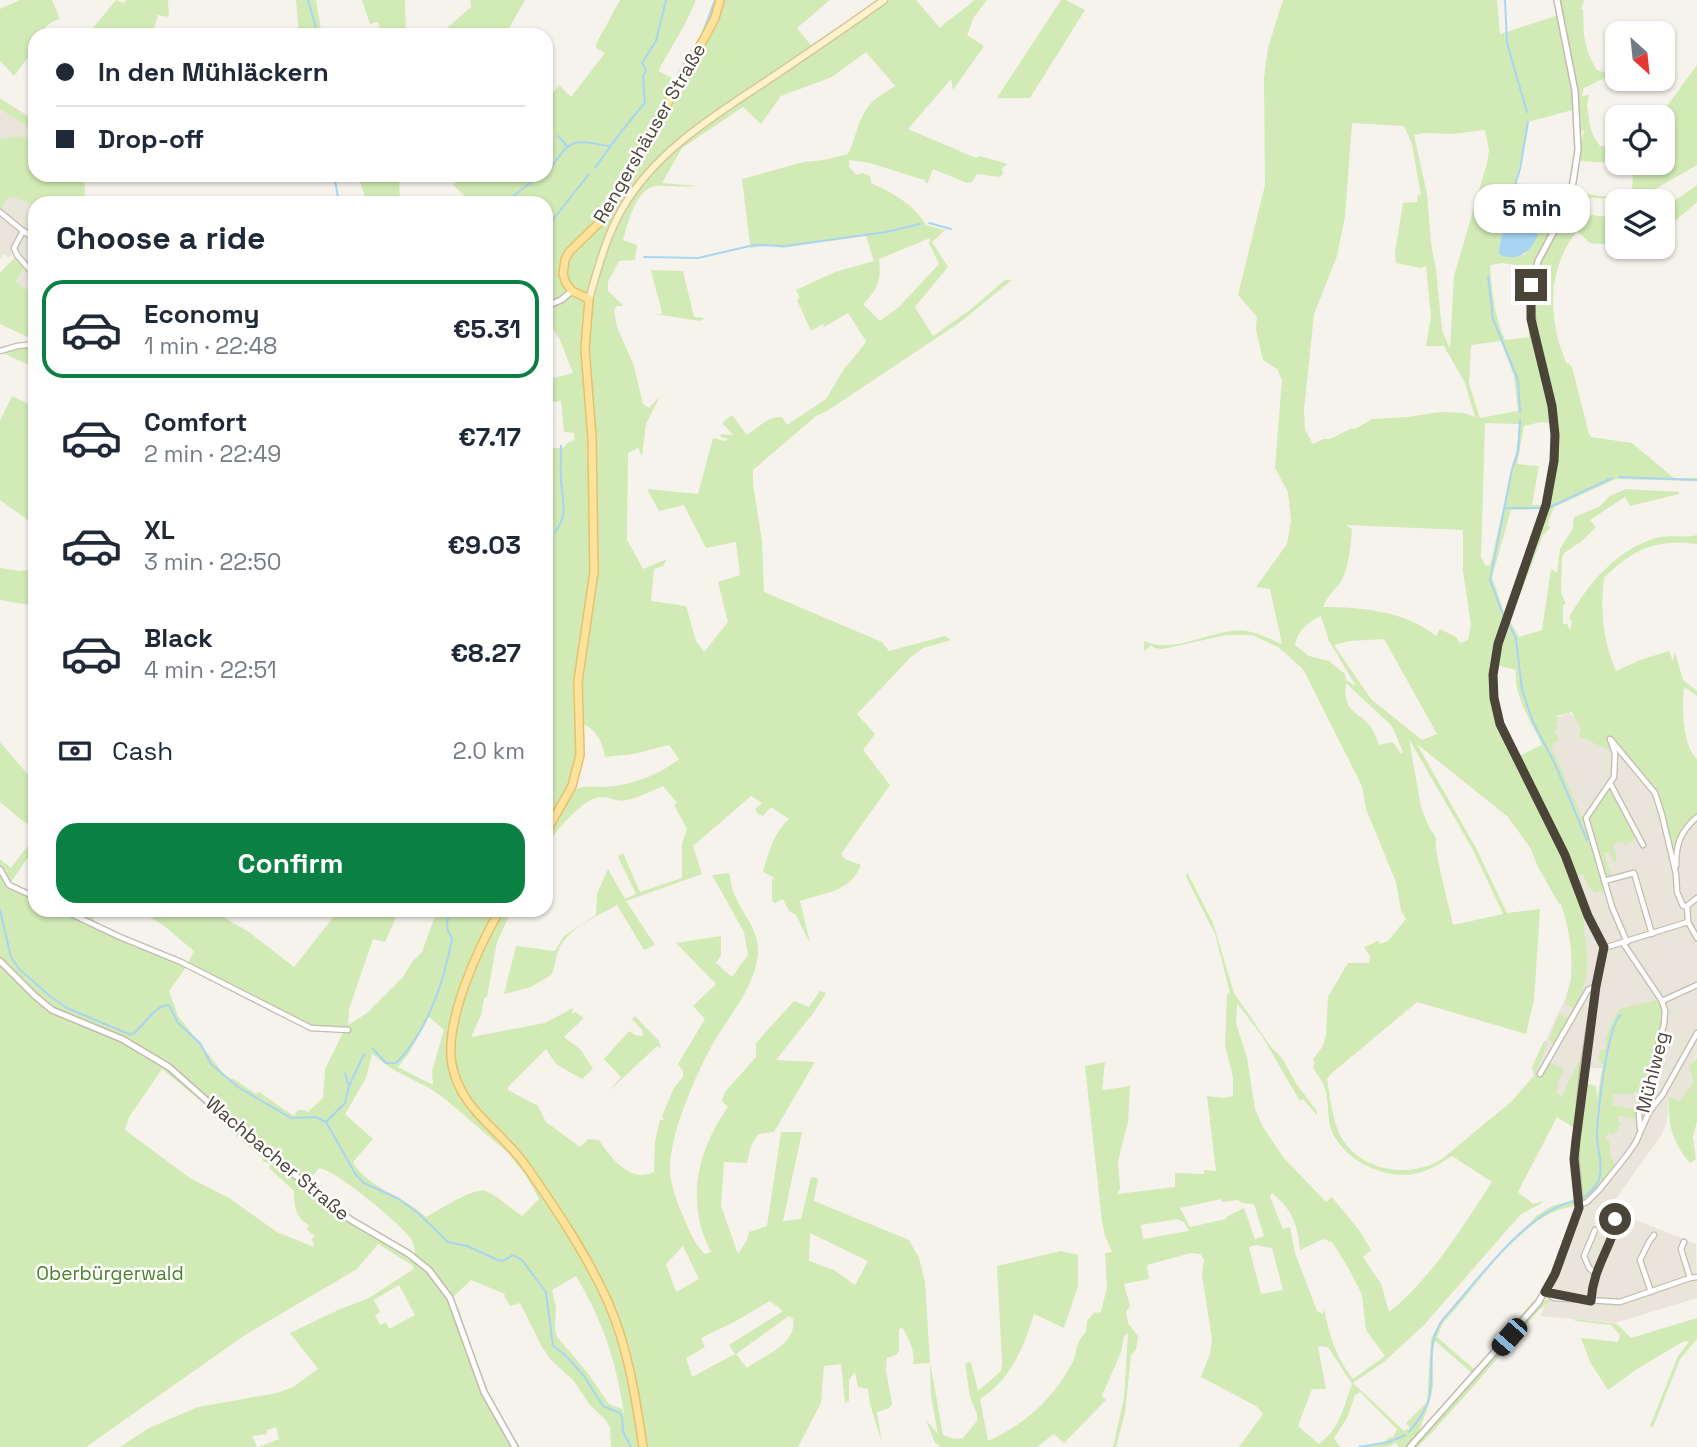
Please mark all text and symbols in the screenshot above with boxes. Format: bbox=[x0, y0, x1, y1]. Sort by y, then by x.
north arrow bbox=[1605, 21, 1675, 91]
map controls bbox=[1605, 21, 1675, 259]
street label: Rengershäuser Straße bbox=[588, 39, 711, 228]
text: In den Mühläckern bbox=[98, 55, 329, 89]
button: locate bbox=[1605, 105, 1675, 175]
text: Drop-off bbox=[98, 122, 204, 156]
callout: 5 min bbox=[1473, 184, 1589, 232]
button: layers bbox=[1605, 189, 1675, 259]
text: 5 min bbox=[1502, 193, 1562, 223]
text: Choose a ride bbox=[56, 218, 266, 258]
route end bbox=[1515, 269, 1547, 301]
text: Economy bbox=[144, 297, 260, 331]
icon: car bbox=[60, 298, 123, 361]
text: €5.31 bbox=[453, 312, 521, 346]
text: 1 min · 22:48 bbox=[144, 331, 277, 361]
text: Comfort bbox=[144, 405, 247, 439]
icon: car bbox=[60, 406, 123, 469]
text: €7.17 bbox=[458, 420, 521, 454]
text: 2 min · 22:49 bbox=[144, 439, 281, 469]
text: XL bbox=[144, 513, 175, 547]
icon: car bbox=[60, 514, 123, 577]
text: €9.03 bbox=[447, 528, 521, 562]
text: 3 min · 22:50 bbox=[144, 547, 282, 577]
text: Black bbox=[144, 621, 213, 655]
icon: car bbox=[60, 622, 123, 685]
text: €8.27 bbox=[450, 636, 521, 670]
text: 4 min · 22:51 bbox=[144, 655, 277, 685]
icon: cash bbox=[56, 732, 94, 770]
text: Cash bbox=[112, 734, 173, 768]
text: 2.0 km bbox=[453, 736, 525, 766]
button: Confirm bbox=[56, 823, 525, 903]
street label: Mühlweg bbox=[1630, 1029, 1675, 1115]
street label: Wachbacher Straße bbox=[200, 1091, 355, 1226]
route start bbox=[1599, 1203, 1631, 1235]
park label: Oberbürgerwald bbox=[36, 1261, 184, 1286]
car bbox=[1488, 1314, 1531, 1360]

